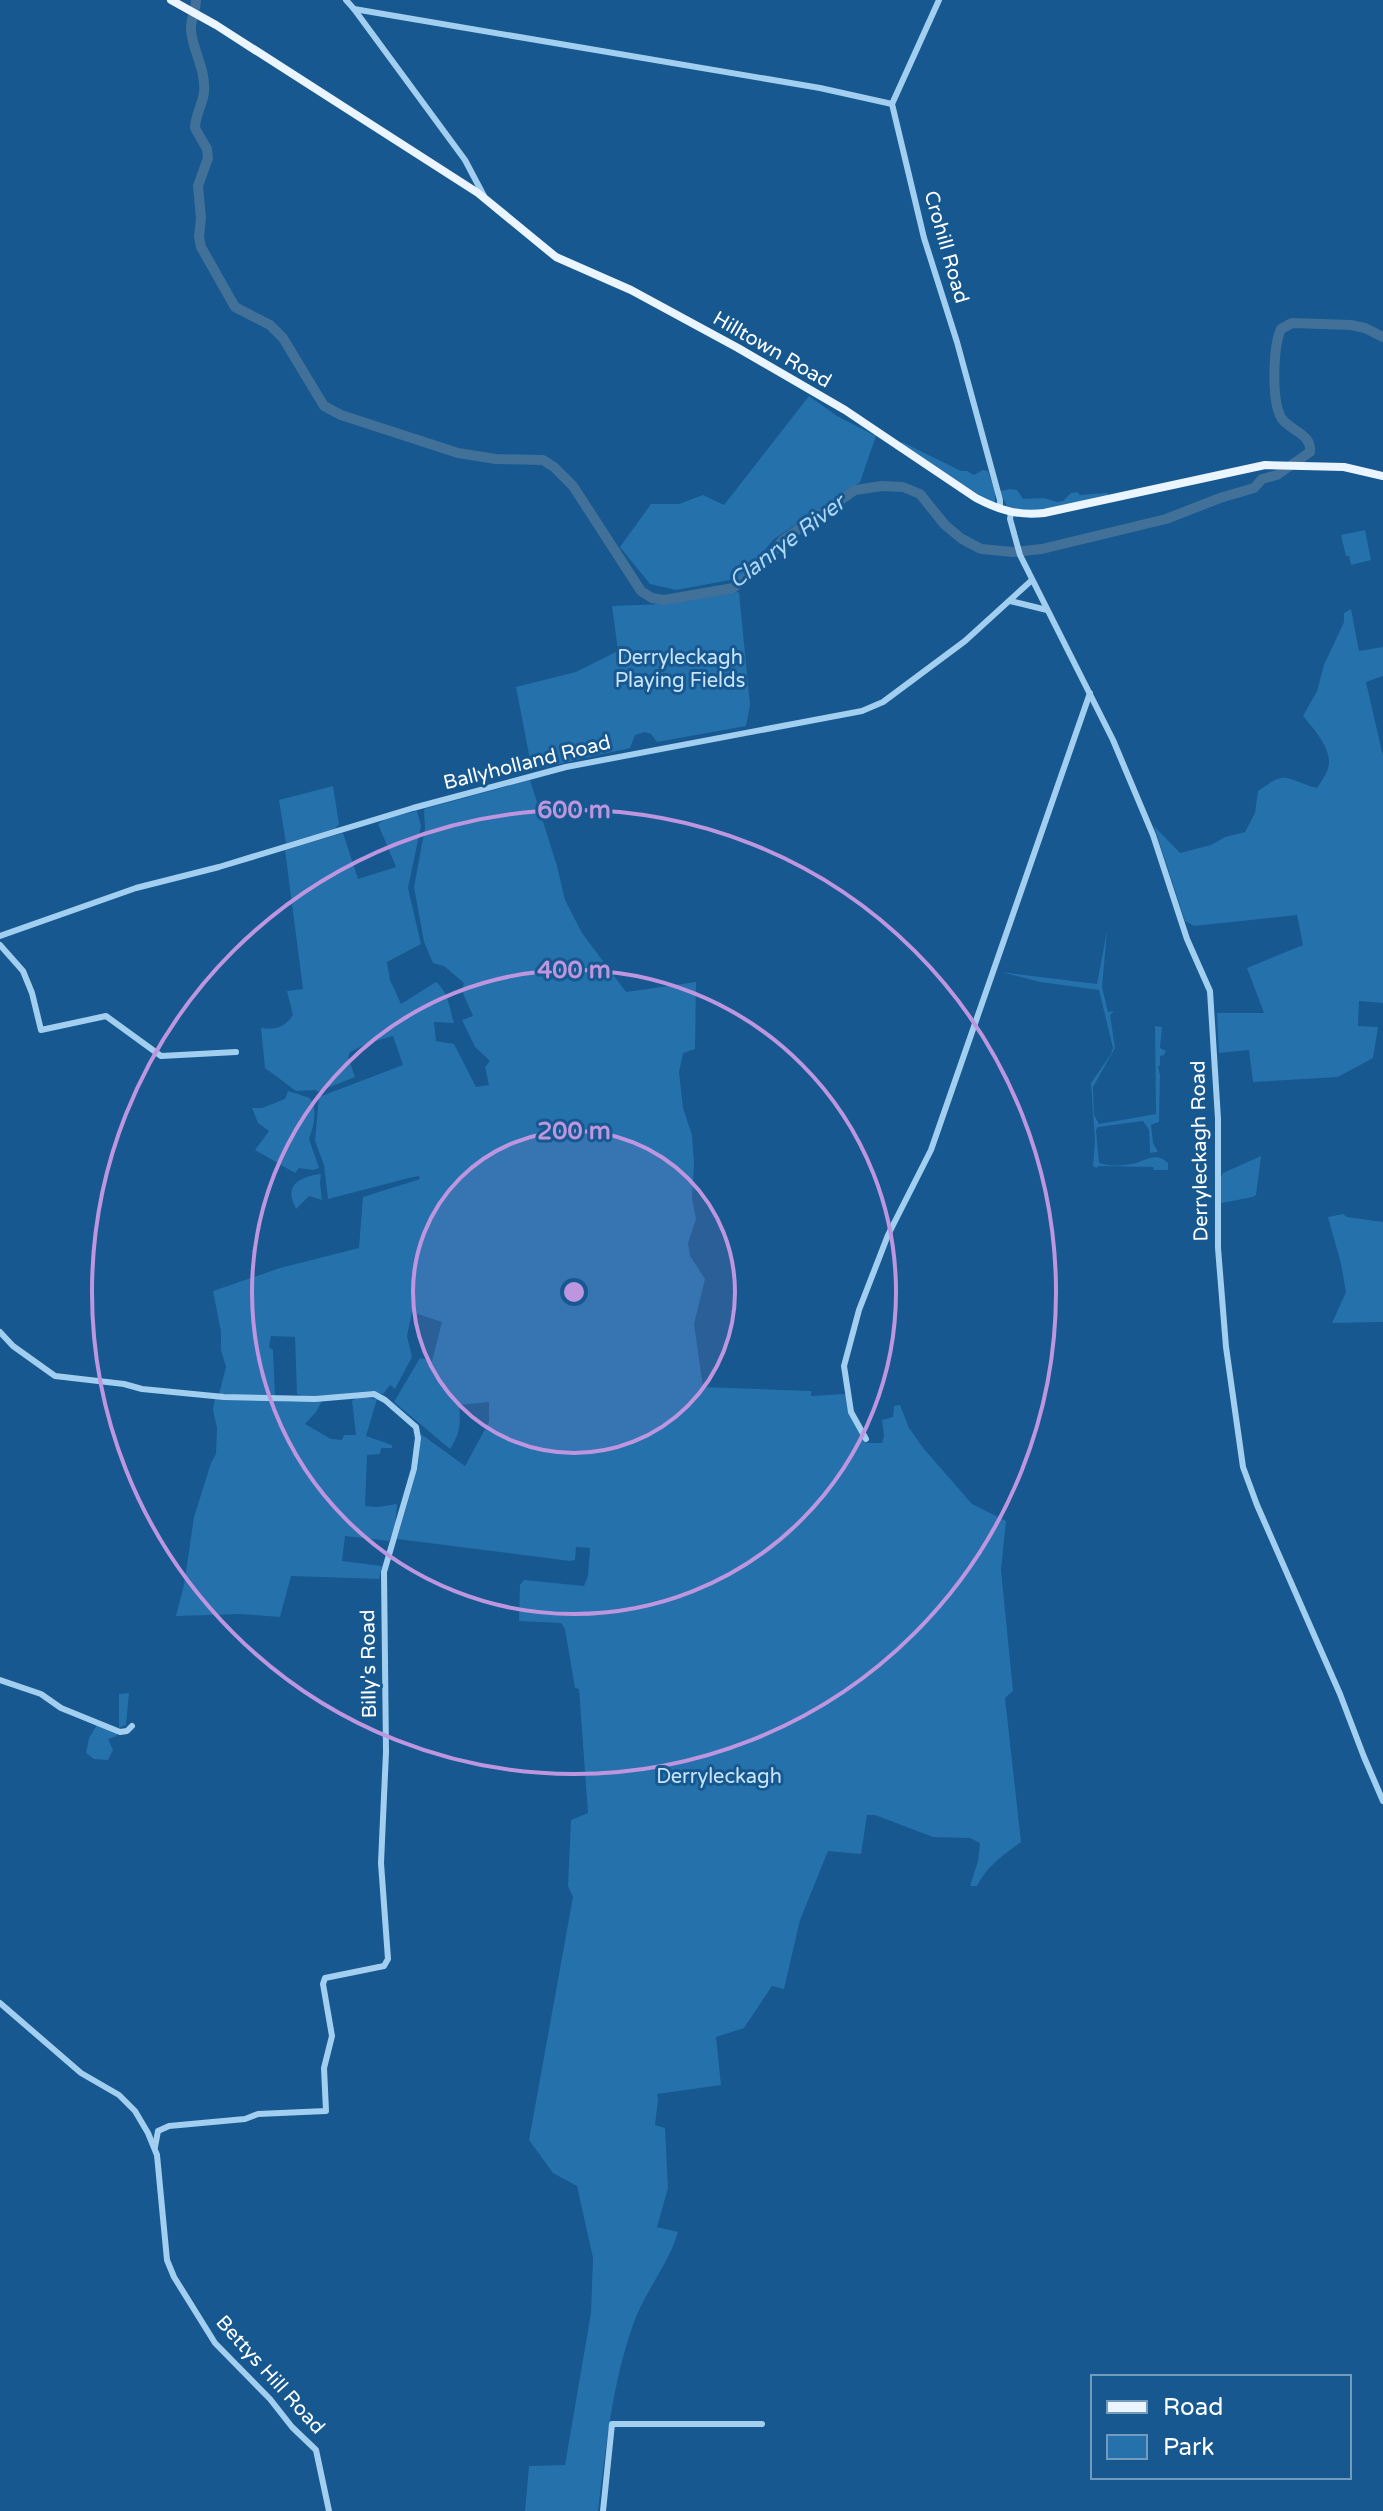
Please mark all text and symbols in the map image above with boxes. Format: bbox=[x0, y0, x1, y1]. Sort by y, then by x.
street label: Crohill Road bbox=[918, 188, 974, 306]
street label: Hilltown Road bbox=[708, 306, 836, 394]
water label: Clanrye River bbox=[724, 488, 852, 594]
park label: Derryleckagh Playing Fields bbox=[615, 646, 745, 693]
street label: Ballyholland Road bbox=[441, 731, 613, 795]
text: 600 m bbox=[537, 796, 611, 825]
text: 400 m bbox=[537, 956, 611, 985]
street label: Derryleckagh Road bbox=[1186, 1060, 1214, 1242]
text: 200 m bbox=[537, 1117, 611, 1146]
centre of rings bbox=[560, 1278, 588, 1306]
street label: Billy's Road bbox=[356, 1609, 382, 1719]
park label: Derryleckagh bbox=[656, 1765, 782, 1789]
street label: Bettys Hill Road bbox=[211, 2311, 329, 2439]
legend bbox=[1091, 2375, 1351, 2479]
text: Road bbox=[1163, 2393, 1223, 2422]
text: Park bbox=[1163, 2433, 1214, 2462]

